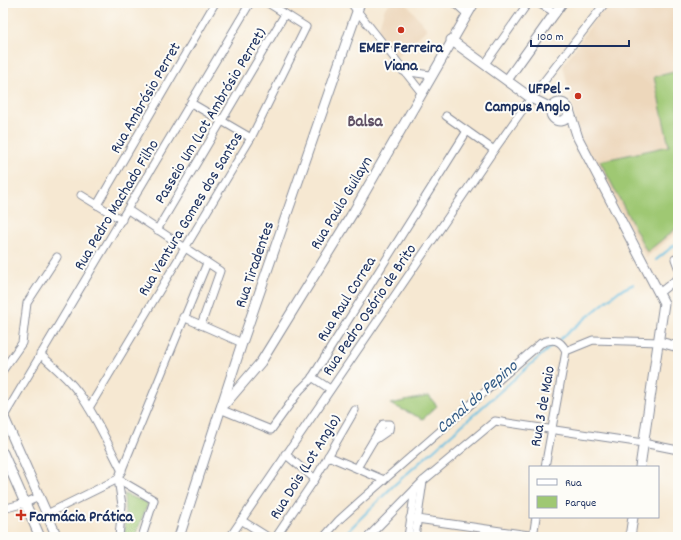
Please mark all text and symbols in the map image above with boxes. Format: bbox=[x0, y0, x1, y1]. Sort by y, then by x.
scale bar bbox=[531, 22, 629, 48]
street label: Passeio Um (Lot Ambrósio Perret) bbox=[149, 24, 273, 209]
marker: EMEF Ferreira Viana bbox=[396, 25, 406, 35]
text: 100 m bbox=[537, 29, 564, 46]
place label: EMEF Ferreira Viana bbox=[359, 37, 445, 78]
street label: Rua Ambrósio Perret bbox=[105, 38, 187, 158]
place label: UFPel - Campus Anglo bbox=[485, 78, 570, 119]
marker: UFPel - Campus Anglo bbox=[573, 91, 583, 101]
district label: Balsa bbox=[347, 111, 384, 135]
street label: Rua Ventura Gomes dos Santos bbox=[133, 127, 250, 301]
street label: Rua Pedro Machado Filho bbox=[69, 135, 165, 275]
street label: Rua Paulo Guilayn bbox=[305, 152, 379, 254]
street label: Rua Tiradentes bbox=[230, 218, 281, 311]
street label: Rua Pedro Osório de Brito bbox=[317, 240, 423, 381]
street label: Rua Raul Correa bbox=[312, 252, 383, 347]
water label: Canal do Pepino bbox=[432, 355, 525, 440]
street label: Rua 3 de Maio bbox=[525, 364, 562, 449]
street label: Rua Dois (Lot Anglo) bbox=[265, 410, 348, 524]
legend bbox=[529, 466, 659, 518]
text: Rua bbox=[565, 475, 582, 492]
text: Parque bbox=[565, 495, 596, 512]
place label: Farmácia Prática bbox=[29, 506, 135, 529]
marker: Farmácia Prática bbox=[16, 510, 26, 520]

